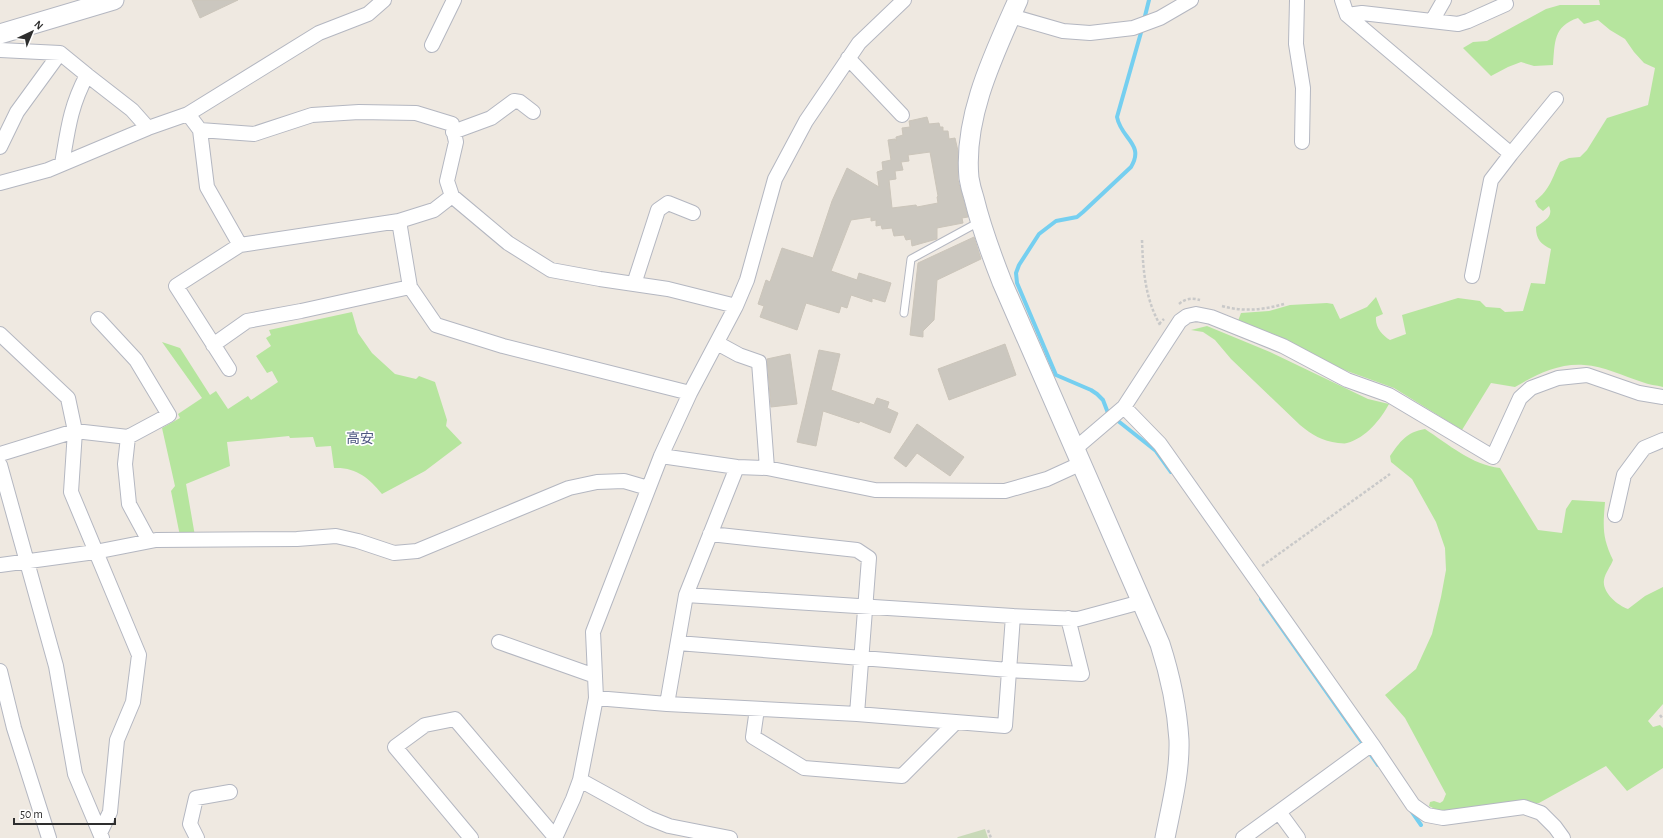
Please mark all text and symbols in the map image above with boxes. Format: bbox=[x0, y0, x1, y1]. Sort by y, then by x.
north arrow bbox=[12, 12, 52, 52]
text: N bbox=[32, 19, 45, 32]
district label: 高安 bbox=[346, 431, 374, 446]
scale bar bbox=[14, 800, 115, 826]
text: 50 m bbox=[20, 808, 43, 820]

